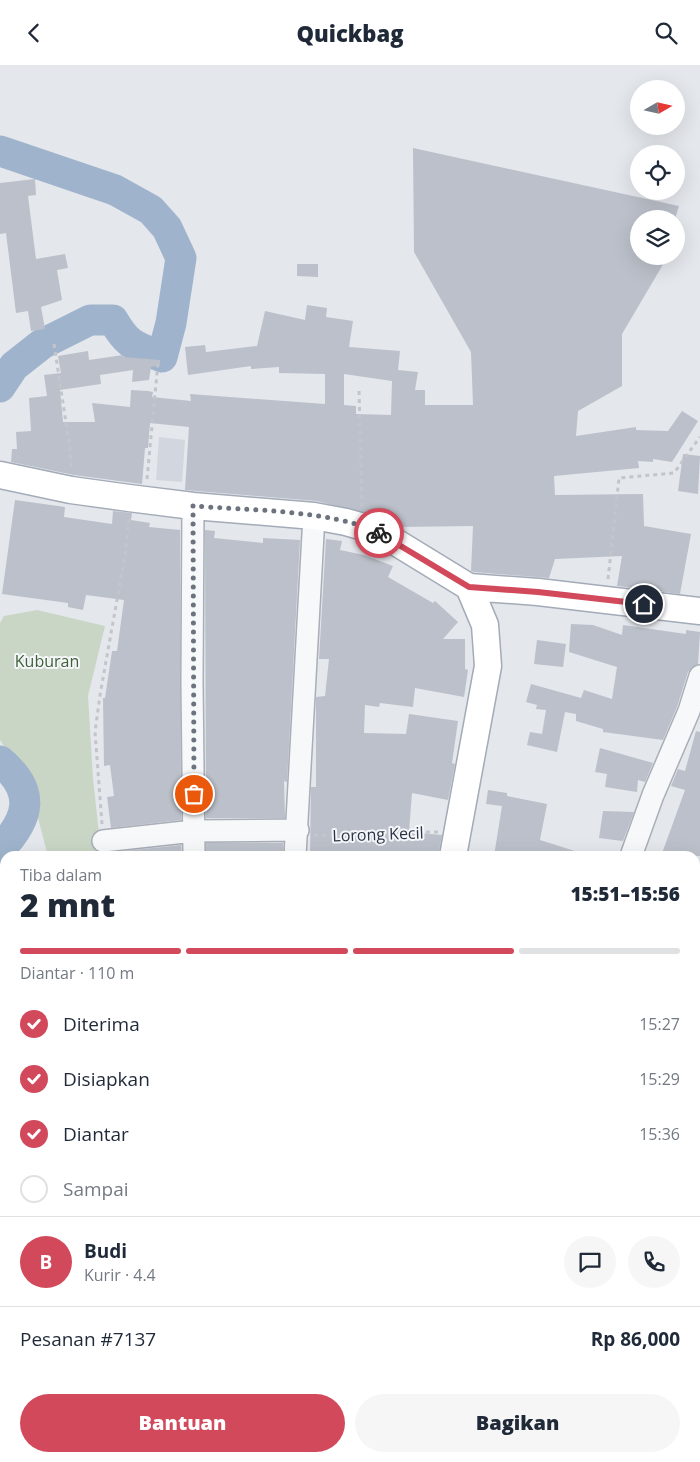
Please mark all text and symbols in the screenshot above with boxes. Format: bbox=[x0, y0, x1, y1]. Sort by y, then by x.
text: Quickbag bbox=[297, 18, 403, 48]
icon: back bbox=[20, 19, 48, 47]
icon: search bbox=[652, 19, 680, 47]
north arrow bbox=[630, 80, 685, 135]
map controls bbox=[630, 80, 685, 265]
button: locate bbox=[630, 145, 685, 200]
button: layers bbox=[630, 210, 685, 265]
courier bbox=[354, 508, 404, 558]
icon: bike bbox=[365, 519, 393, 547]
pin bbox=[623, 583, 665, 625]
icon: home bbox=[630, 590, 658, 618]
park label: Kuburan bbox=[15, 650, 79, 672]
pin bbox=[173, 773, 215, 815]
icon: bag bbox=[180, 780, 208, 808]
street label: Lorong Kecil bbox=[332, 821, 424, 847]
text: Tiba dalam bbox=[20, 864, 102, 886]
text: 15:51–15:56 bbox=[570, 881, 680, 907]
text: 2 mnt bbox=[20, 883, 115, 926]
text: Diantar · 110 m bbox=[20, 962, 134, 984]
icon: check bbox=[20, 1010, 48, 1038]
text: Diterima bbox=[63, 1011, 140, 1037]
text: 15:27 bbox=[639, 1013, 680, 1035]
icon: check bbox=[20, 1065, 48, 1093]
text: Disiapkan bbox=[63, 1066, 150, 1092]
text: 15:29 bbox=[639, 1068, 680, 1090]
icon: check bbox=[20, 1120, 48, 1148]
text: Diantar bbox=[63, 1121, 129, 1147]
text: 15:36 bbox=[639, 1123, 680, 1145]
text: Sampai bbox=[63, 1176, 129, 1202]
button: chat bbox=[564, 1236, 616, 1288]
button: phone bbox=[628, 1236, 680, 1288]
text: Budi bbox=[84, 1238, 127, 1264]
text: B bbox=[40, 1249, 52, 1275]
text: Kurir · 4.4 bbox=[84, 1264, 156, 1286]
text: Pesanan #7137 bbox=[20, 1326, 156, 1352]
text: Rp 86,000 bbox=[591, 1326, 680, 1352]
button: Bantuan bbox=[20, 1394, 345, 1452]
button: Bagikan bbox=[355, 1394, 680, 1452]

